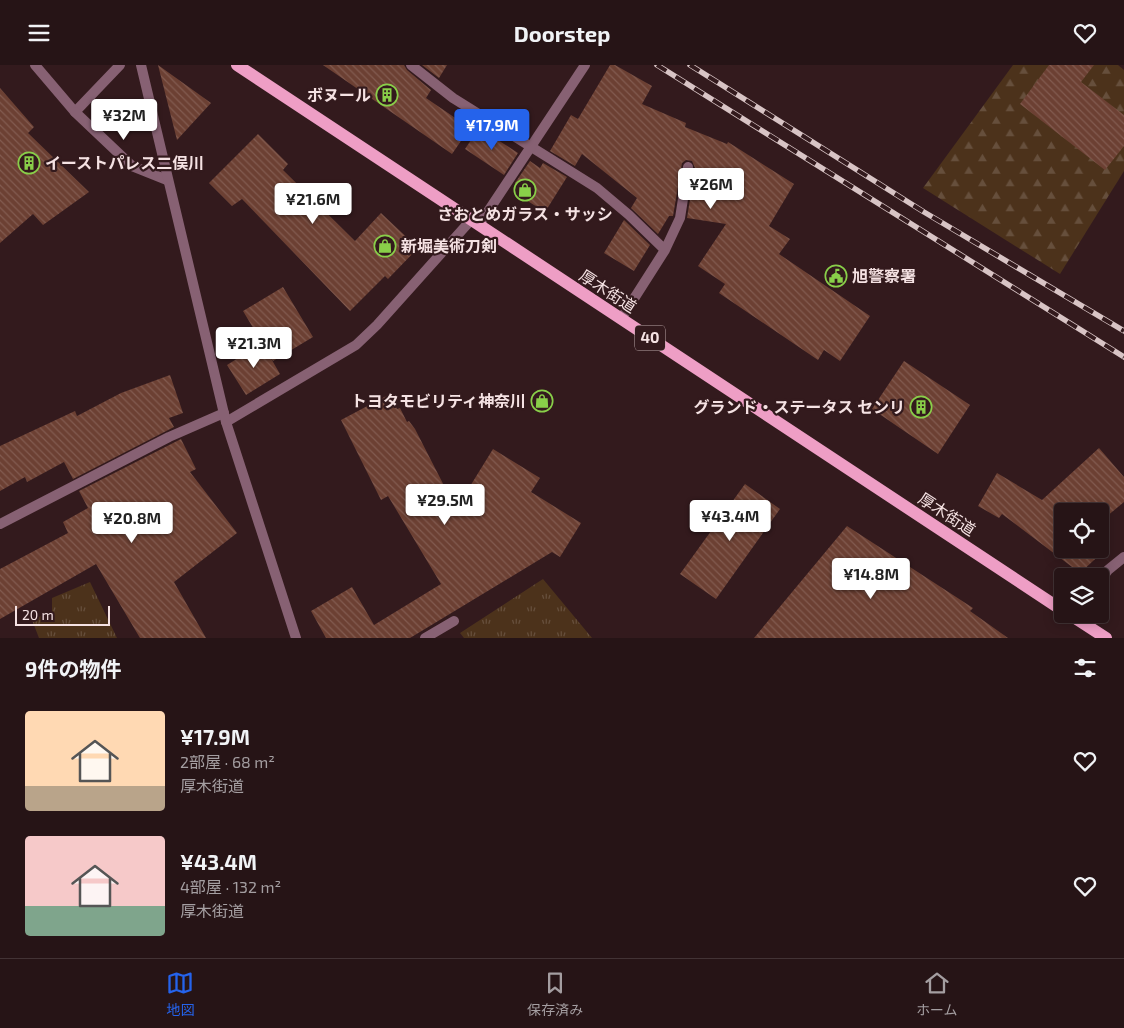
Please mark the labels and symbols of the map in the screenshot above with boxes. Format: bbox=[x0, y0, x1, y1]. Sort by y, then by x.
building icon: ボヌール bbox=[375, 83, 399, 107]
place label: ボヌール bbox=[307, 85, 371, 104]
pin: ¥32M bbox=[94, 99, 154, 141]
pin: ¥17.9M bbox=[451, 109, 533, 151]
building icon: イーストパレス二俣川 bbox=[17, 151, 41, 175]
place label: イーストパレス二俣川 bbox=[45, 153, 204, 172]
pin: ¥26M bbox=[681, 167, 741, 210]
shop icon: さおとめガラス・サッシ bbox=[513, 178, 537, 202]
pin: ¥21.6M bbox=[272, 183, 354, 225]
place label: さおとめガラス・サッシ bbox=[437, 204, 613, 223]
shop icon: 新堀美術刀剣 bbox=[373, 234, 397, 258]
place label: 新堀美術刀剣 bbox=[401, 236, 497, 255]
public building icon: 旭警察署 bbox=[824, 264, 848, 288]
street label: 厚木街道 bbox=[576, 265, 640, 316]
place label: 旭警察署 bbox=[852, 266, 916, 285]
road number: 40 bbox=[635, 325, 665, 351]
pin: ¥21.3M bbox=[213, 327, 295, 369]
shop icon: トヨタモビリティ神奈川 bbox=[530, 389, 554, 413]
place label: トヨタモビリティ神奈川 bbox=[351, 391, 526, 410]
building icon: グランド・ステータス センリ bbox=[909, 395, 933, 419]
place label: グランド・ステータス センリ bbox=[694, 397, 905, 416]
pin: ¥29.5M bbox=[404, 483, 486, 526]
street label: 厚木街道 bbox=[915, 488, 979, 539]
pin: ¥43.4M bbox=[689, 499, 771, 542]
pin: ¥20.8M bbox=[91, 501, 173, 544]
pin: ¥14.8M bbox=[830, 557, 912, 600]
scale bar bbox=[15, 603, 110, 626]

